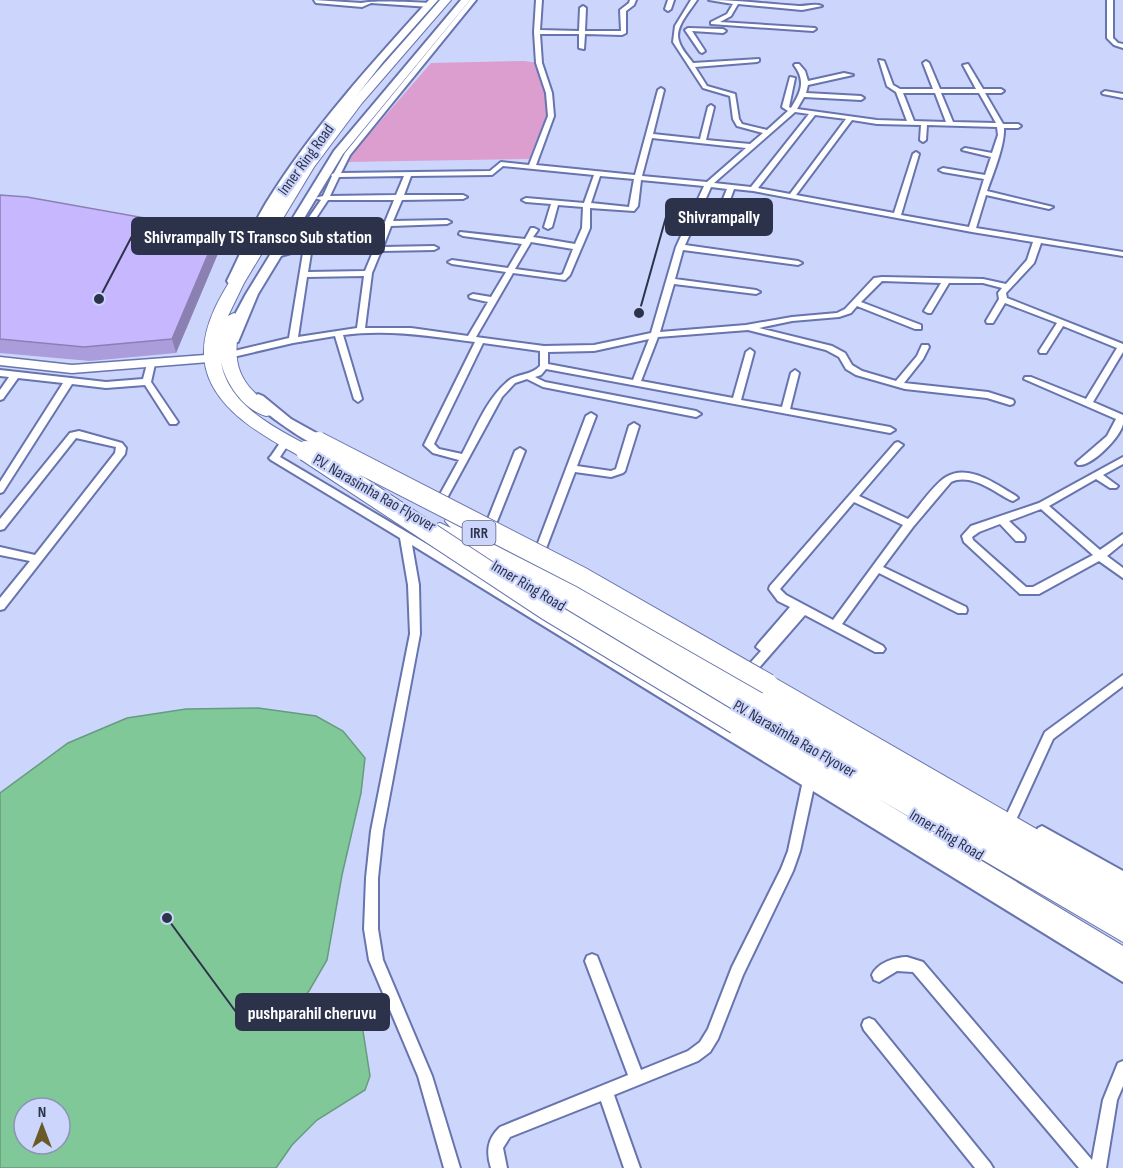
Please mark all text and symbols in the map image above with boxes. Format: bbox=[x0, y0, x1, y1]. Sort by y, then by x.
street label: Inner Ring Road bbox=[274, 121, 338, 199]
callout: Shivrampally bbox=[666, 199, 772, 235]
text: Shivrampally bbox=[678, 207, 760, 228]
callout: Shivrampally TS Transco Sub station bbox=[132, 218, 384, 254]
text: Shivrampally TS Transco Sub station bbox=[144, 227, 372, 248]
street label: P.V. Narasimha Rao Flyover bbox=[310, 450, 439, 536]
road number: IRR bbox=[462, 521, 496, 545]
street label: Inner Ring Road bbox=[488, 557, 569, 616]
street label: P.V. Narasimha Rao Flyover bbox=[730, 696, 859, 782]
street label: Inner Ring Road bbox=[906, 806, 987, 865]
callout: pushparahil cheruvu bbox=[236, 994, 389, 1030]
text: pushparahil cheruvu bbox=[248, 1003, 376, 1024]
north arrow bbox=[12, 1096, 72, 1156]
text: N bbox=[38, 1103, 46, 1122]

